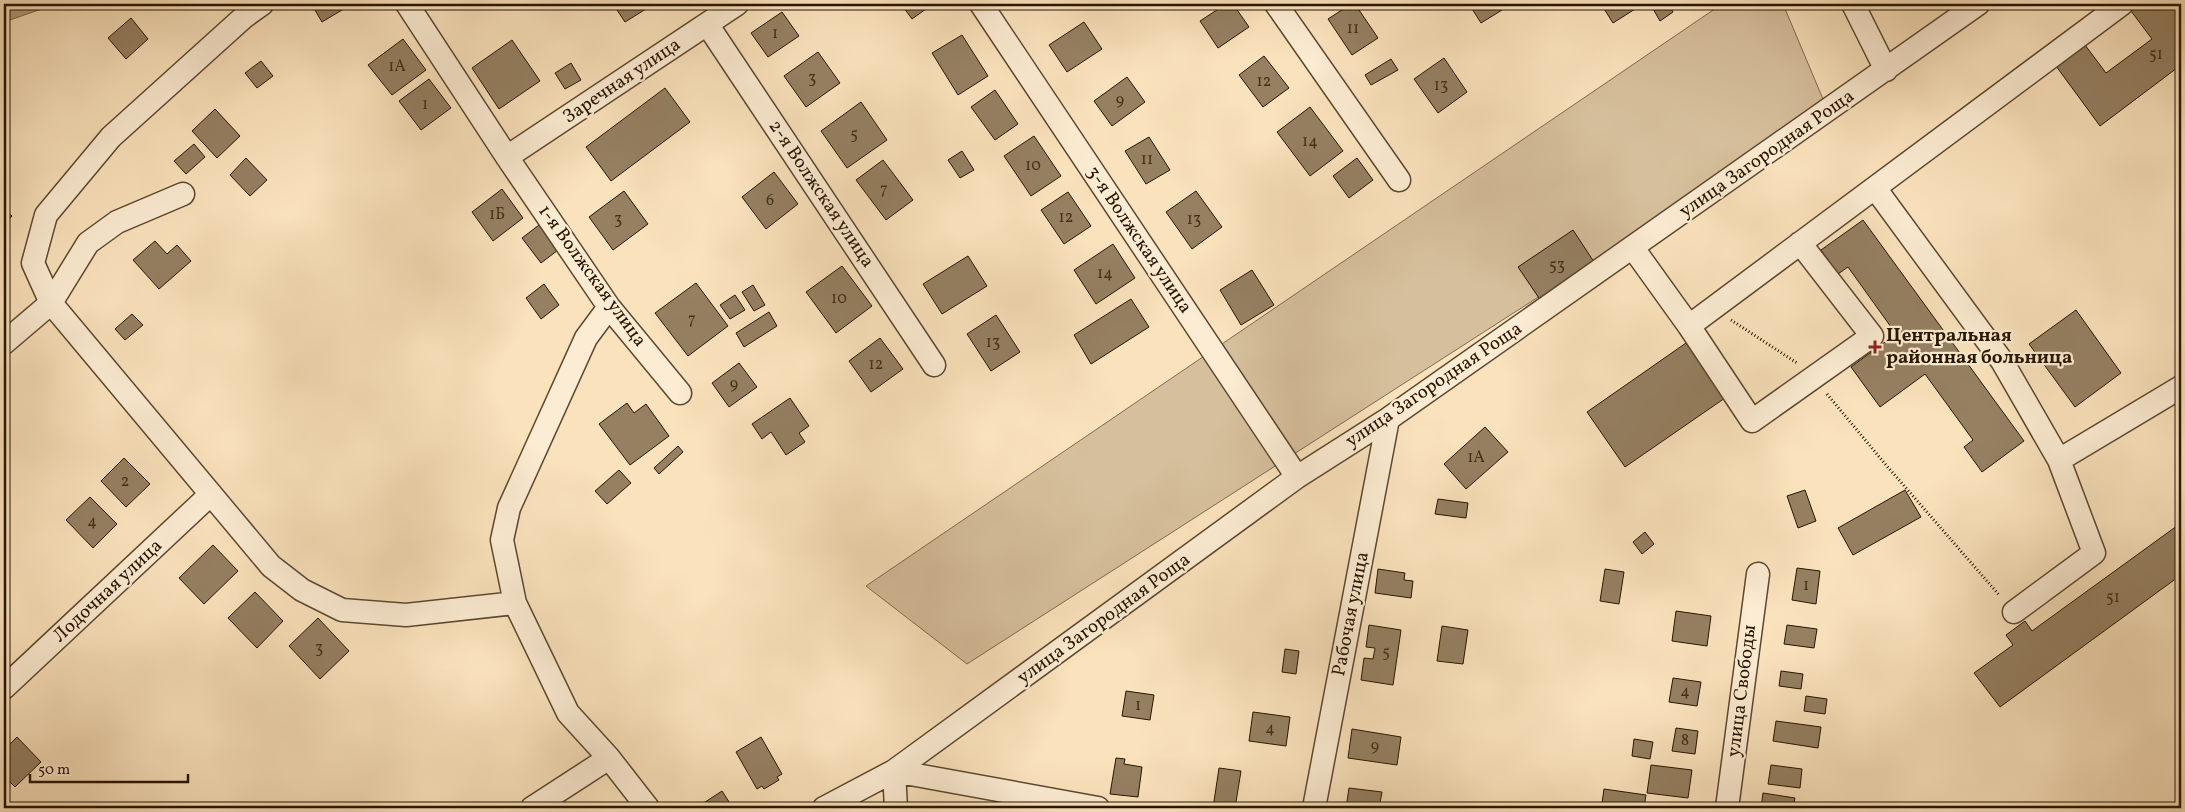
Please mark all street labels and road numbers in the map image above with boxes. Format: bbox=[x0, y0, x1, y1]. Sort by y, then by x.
street label: Заречная улица bbox=[558, 32, 686, 130]
street label: улица Загородная Роща bbox=[1674, 84, 1860, 224]
street label: 2-я Волжская улица bbox=[762, 115, 880, 273]
street label: 3-я Волжская улица bbox=[1080, 161, 1198, 319]
street label: 1-я Волжская улица bbox=[532, 200, 652, 352]
street label: улица Загородная Роща bbox=[1340, 316, 1528, 454]
street label: Лодочная улица bbox=[48, 533, 168, 649]
street label: улица Загородная Роща bbox=[1012, 547, 1196, 691]
street label: Рабочая улица bbox=[1326, 550, 1376, 678]
street label: улица Свободы bbox=[1721, 623, 1763, 759]

